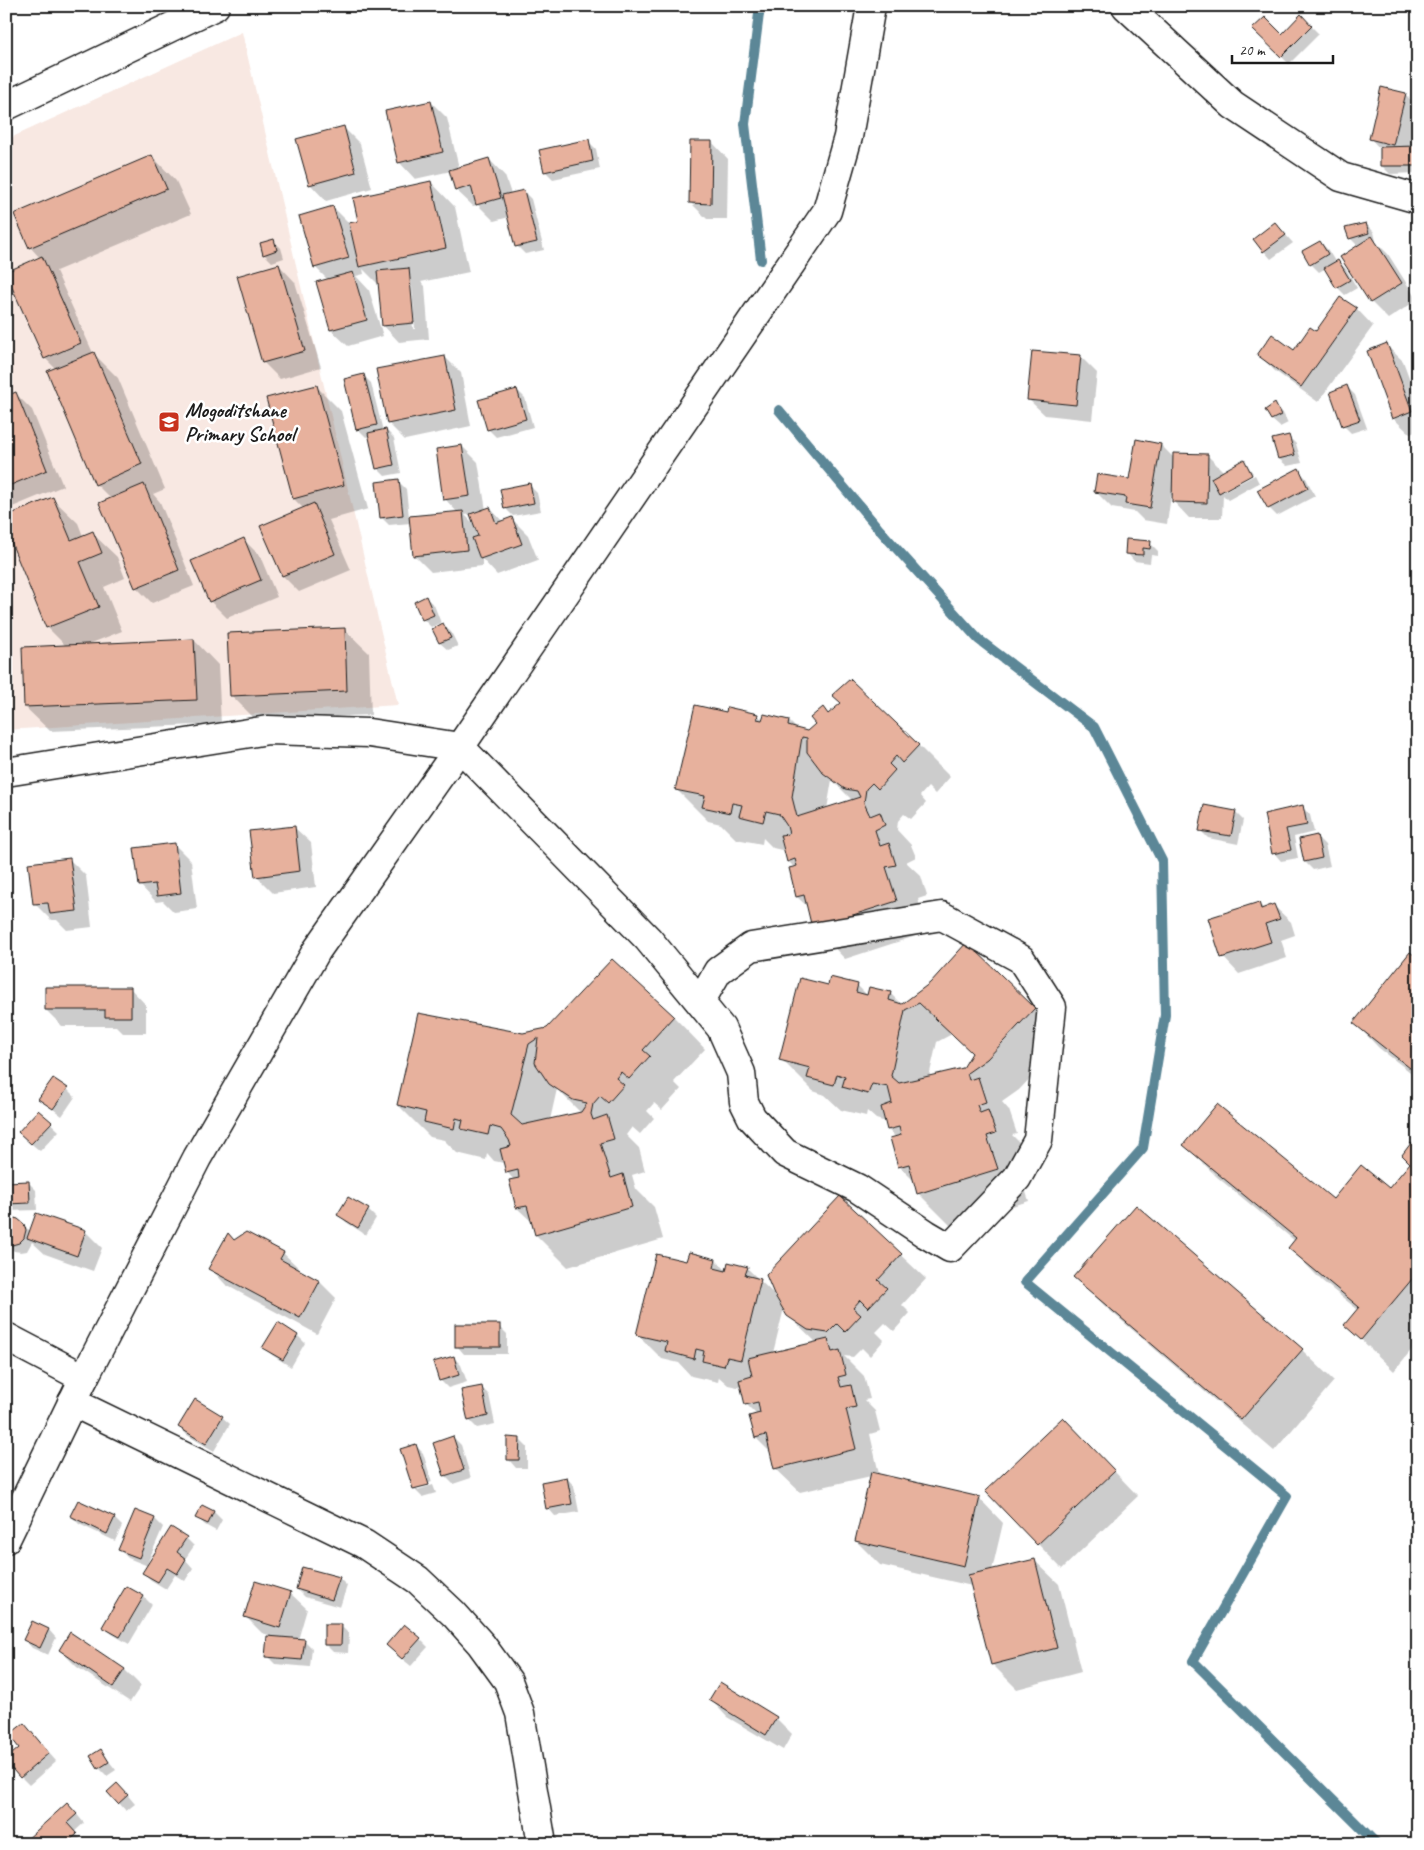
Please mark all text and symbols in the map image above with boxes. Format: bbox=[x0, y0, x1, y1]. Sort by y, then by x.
scale bar bbox=[1232, 32, 1333, 64]
text: 20 m bbox=[1239, 41, 1266, 60]
place label: Mogoditshane Primary School bbox=[185, 397, 299, 447]
school or university icon: Mogoditshane Primary School bbox=[157, 410, 181, 434]

